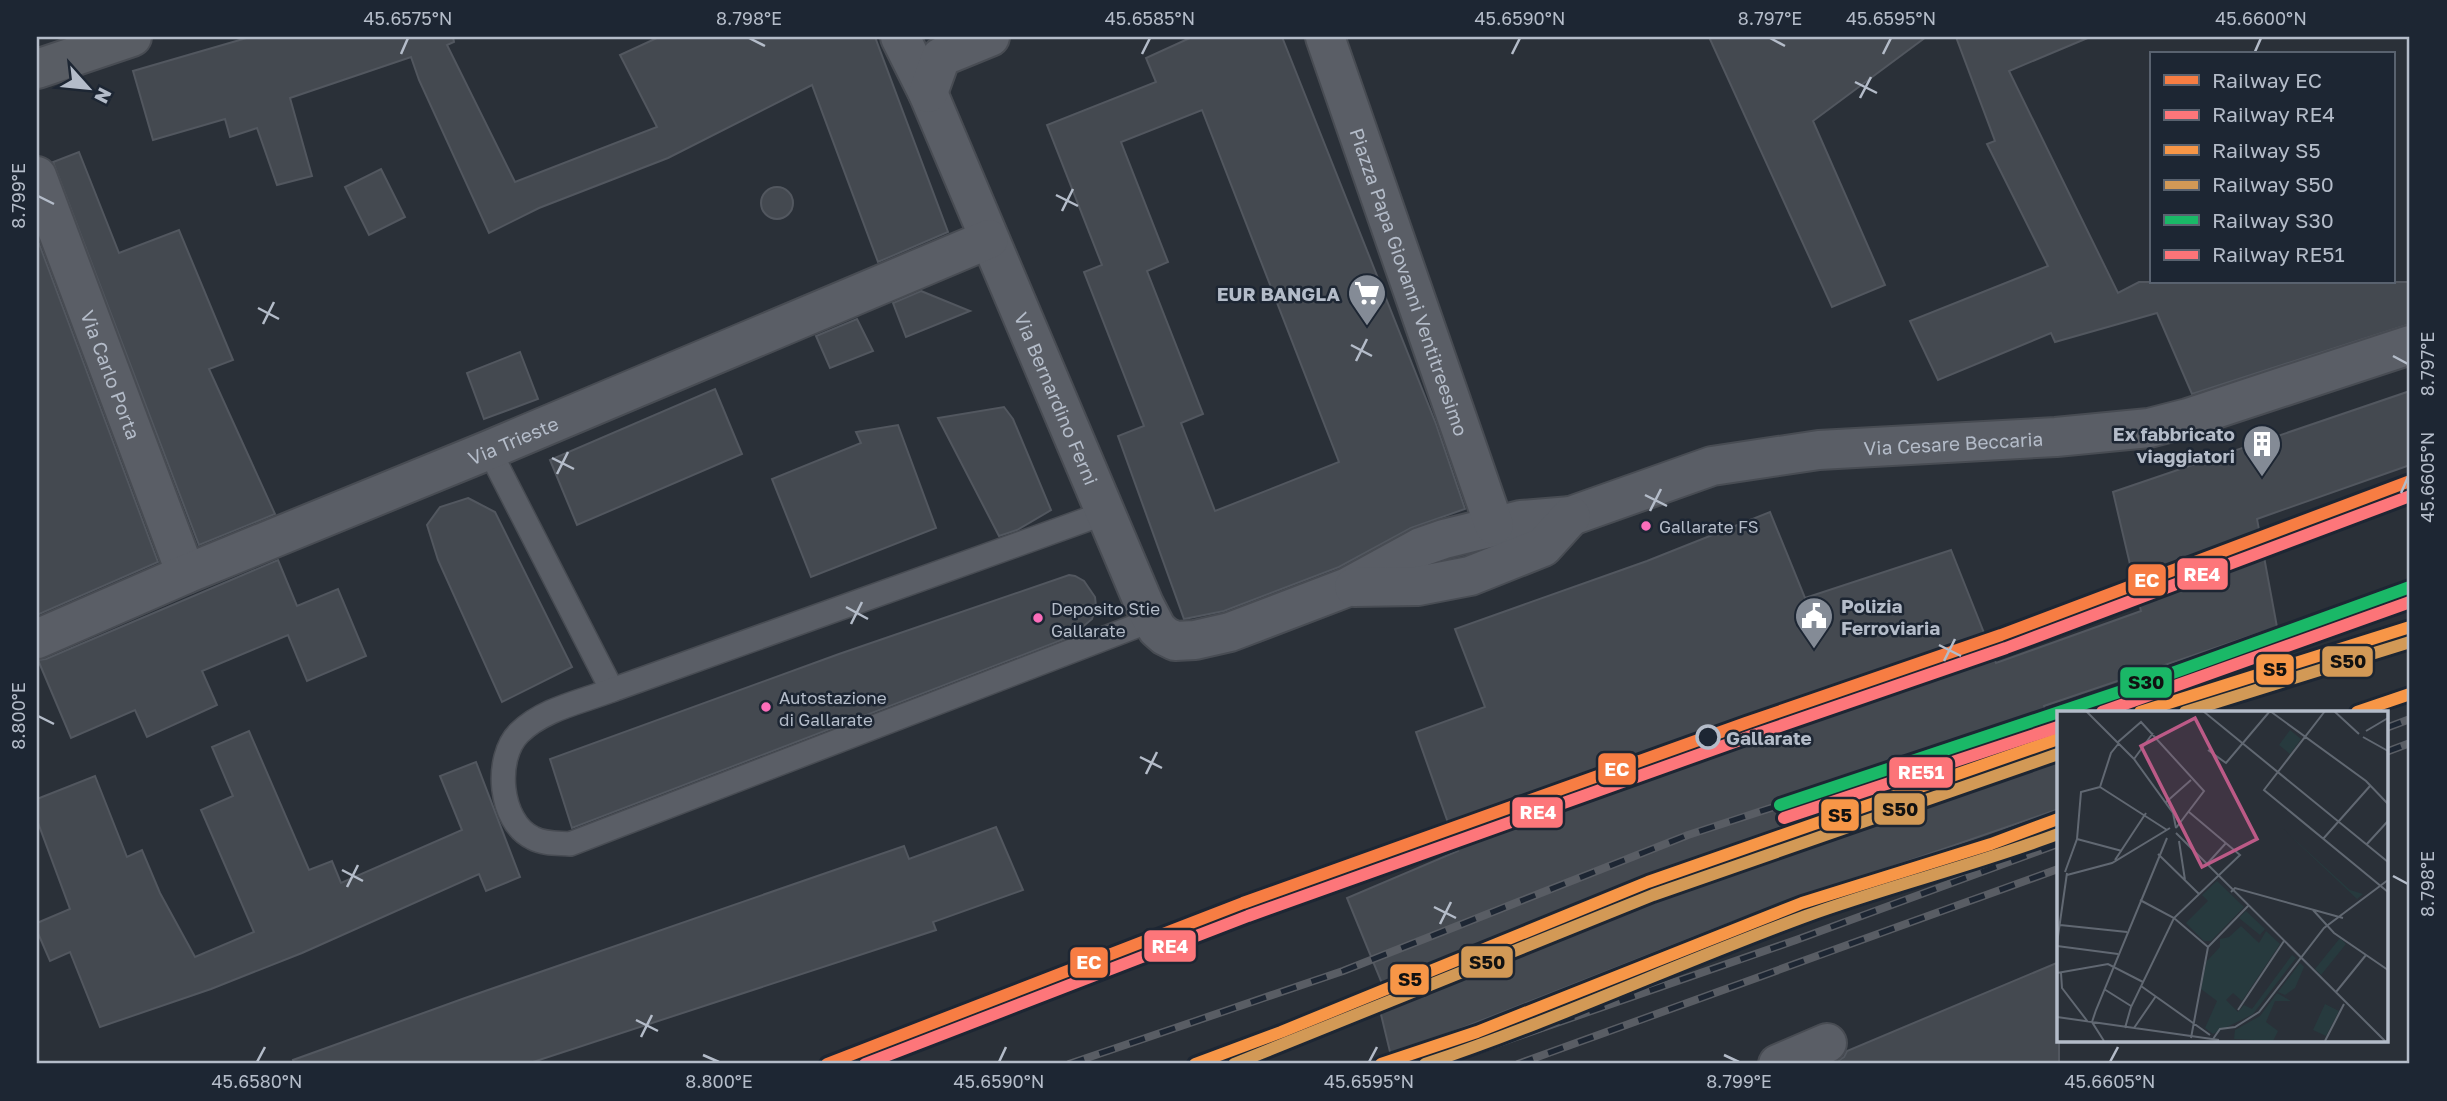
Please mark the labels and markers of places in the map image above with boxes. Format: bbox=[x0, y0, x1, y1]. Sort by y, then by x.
supermarket icon: EUR BANGLA bbox=[1346, 272, 1388, 327]
place label: EUR BANGLA bbox=[1217, 282, 1341, 305]
place label: Ex fabbricato viaggiatori bbox=[2113, 422, 2235, 467]
building icon: Ex fabbricato viaggiatori bbox=[2241, 423, 2283, 478]
place label: Gallarate FS bbox=[1659, 516, 1759, 537]
marker: Gallarate FS bbox=[1639, 519, 1653, 533]
place label: Polizia Ferroviaria bbox=[1841, 594, 1940, 639]
public building icon: Polizia Ferroviaria bbox=[1793, 595, 1835, 650]
place label: Deposito Stie Gallarate bbox=[1051, 598, 1160, 641]
marker: Deposito Stie Gallarate bbox=[1031, 611, 1045, 625]
place label: Autostazione di Gallarate bbox=[779, 687, 887, 730]
marker: Autostazione di Gallarate bbox=[759, 700, 773, 714]
marker: Gallarate bbox=[1696, 725, 1720, 749]
place label: Gallarate bbox=[1726, 726, 1812, 749]

